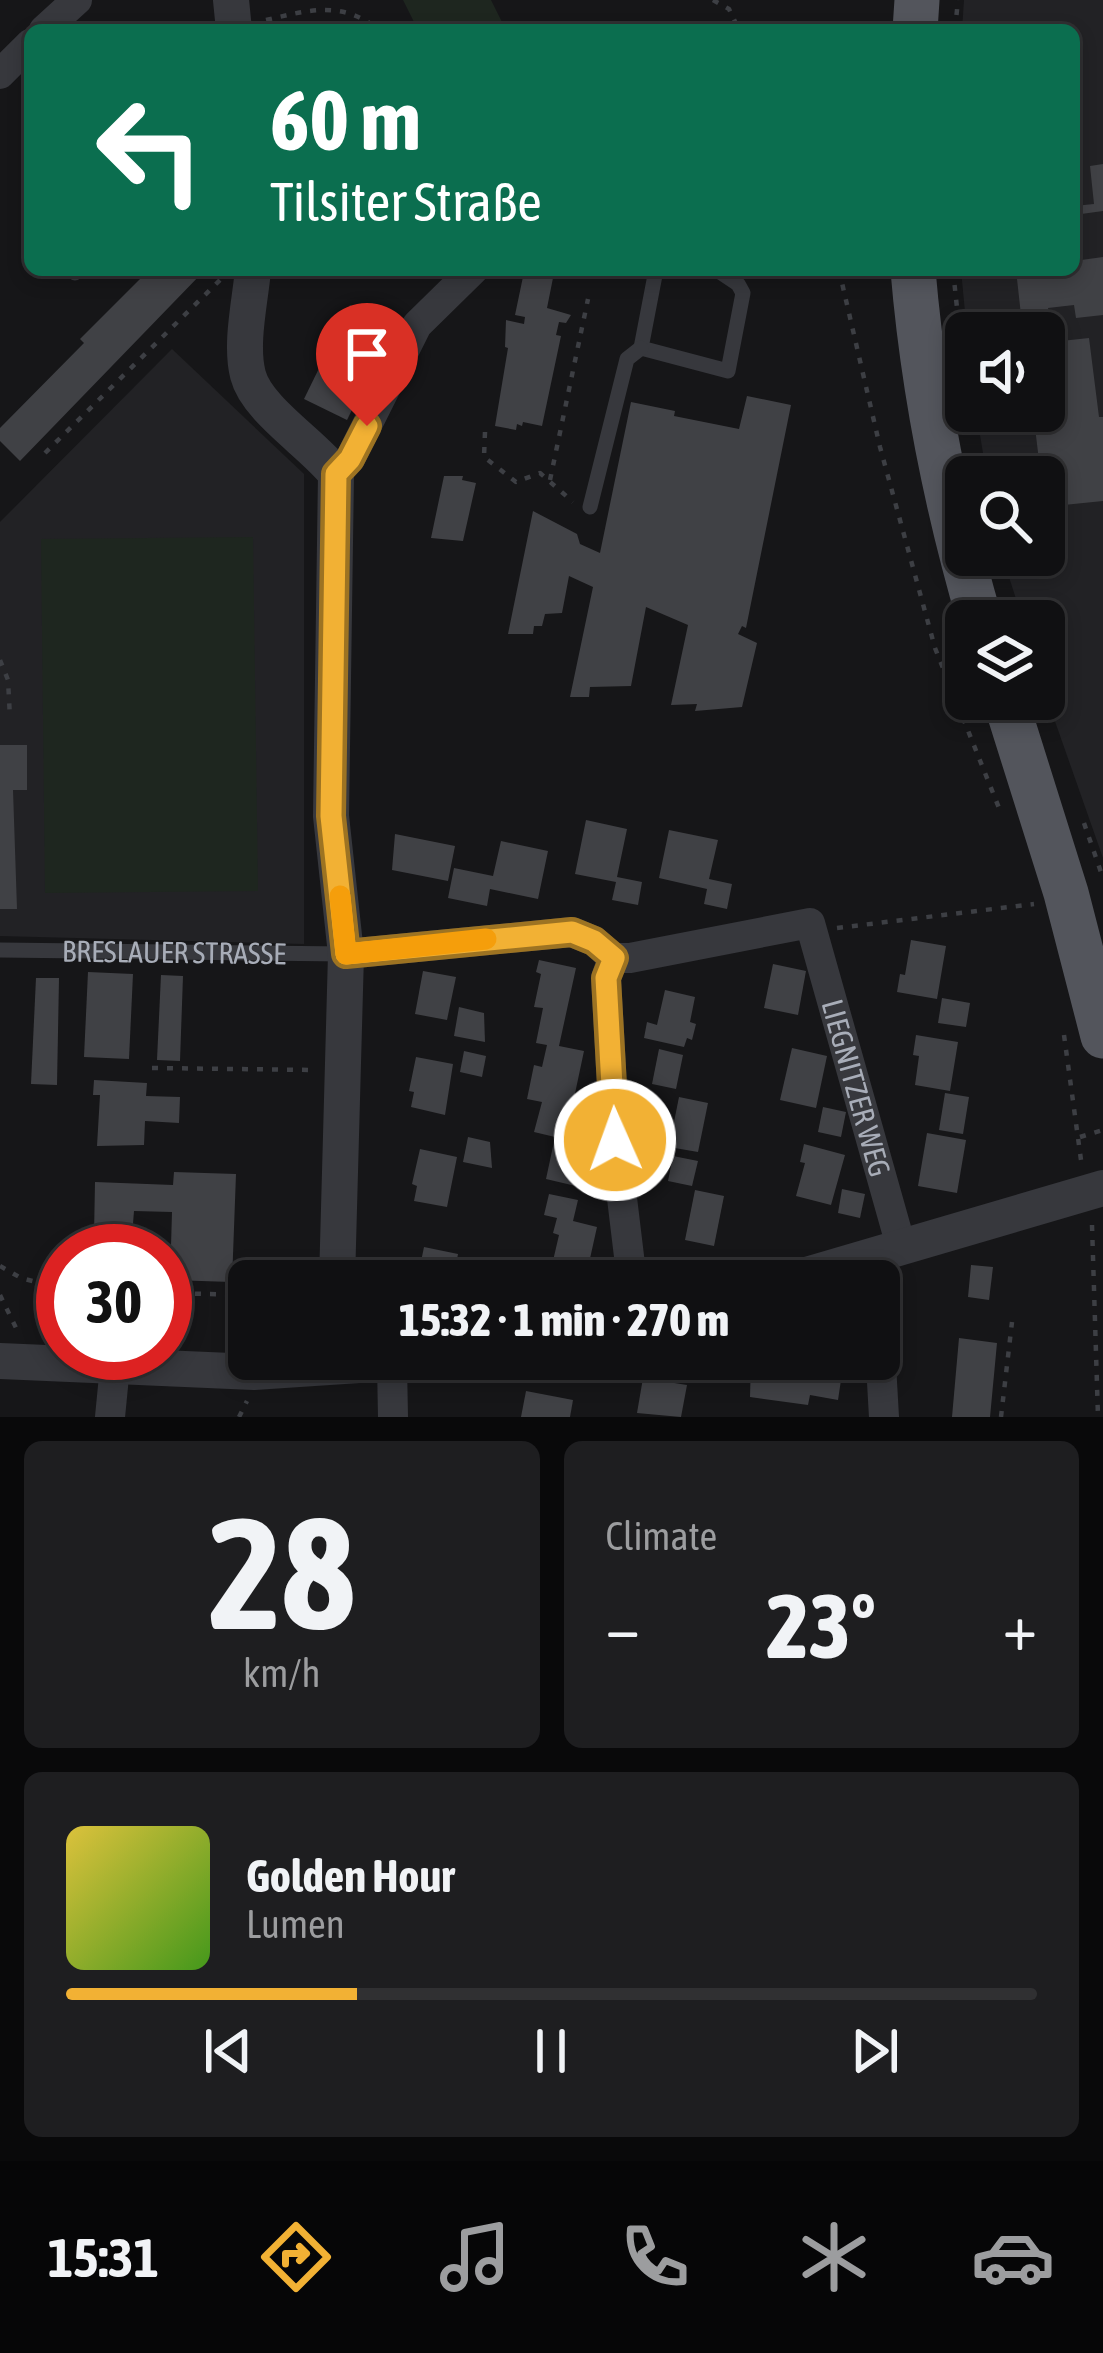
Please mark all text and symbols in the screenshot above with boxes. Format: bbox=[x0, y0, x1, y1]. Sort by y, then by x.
icon: left bbox=[72, 72, 228, 228]
text: 60 m bbox=[270, 72, 421, 168]
text: Tilsiter Straße bbox=[270, 171, 542, 232]
pin bbox=[316, 303, 418, 426]
map controls bbox=[945, 312, 1065, 720]
button: sound bbox=[945, 312, 1065, 432]
icon: arrive bbox=[334, 321, 400, 387]
button: search bbox=[945, 456, 1065, 576]
button: layers bbox=[945, 600, 1065, 720]
street label: BRESLAUER STRASSE bbox=[62, 934, 286, 970]
street label: LIEGNITZER WEG bbox=[815, 996, 898, 1180]
position arrow bbox=[552, 1077, 678, 1203]
speed limit sign: 30 bbox=[36, 1224, 192, 1380]
text: 15:32 · 1 min · 270 m bbox=[399, 1294, 729, 1346]
text: 28 bbox=[208, 1483, 355, 1662]
text: Climate bbox=[606, 1514, 717, 1558]
text: 23° bbox=[767, 1574, 876, 1677]
text: − bbox=[606, 1588, 640, 1664]
text: + bbox=[1003, 1588, 1037, 1664]
text: km/h bbox=[243, 1651, 320, 1695]
text: Golden Hour bbox=[246, 1850, 455, 1902]
text: Lumen bbox=[246, 1902, 345, 1946]
icon: previous bbox=[195, 2018, 261, 2084]
icon: pause bbox=[518, 2018, 584, 2084]
icon: next bbox=[842, 2018, 908, 2084]
icon: directions bbox=[254, 2215, 338, 2299]
icon: music bbox=[433, 2215, 517, 2299]
icon: phone bbox=[613, 2215, 697, 2299]
icon: climate bbox=[792, 2215, 876, 2299]
icon: car bbox=[971, 2215, 1055, 2299]
text: 15:31 bbox=[48, 2227, 159, 2288]

